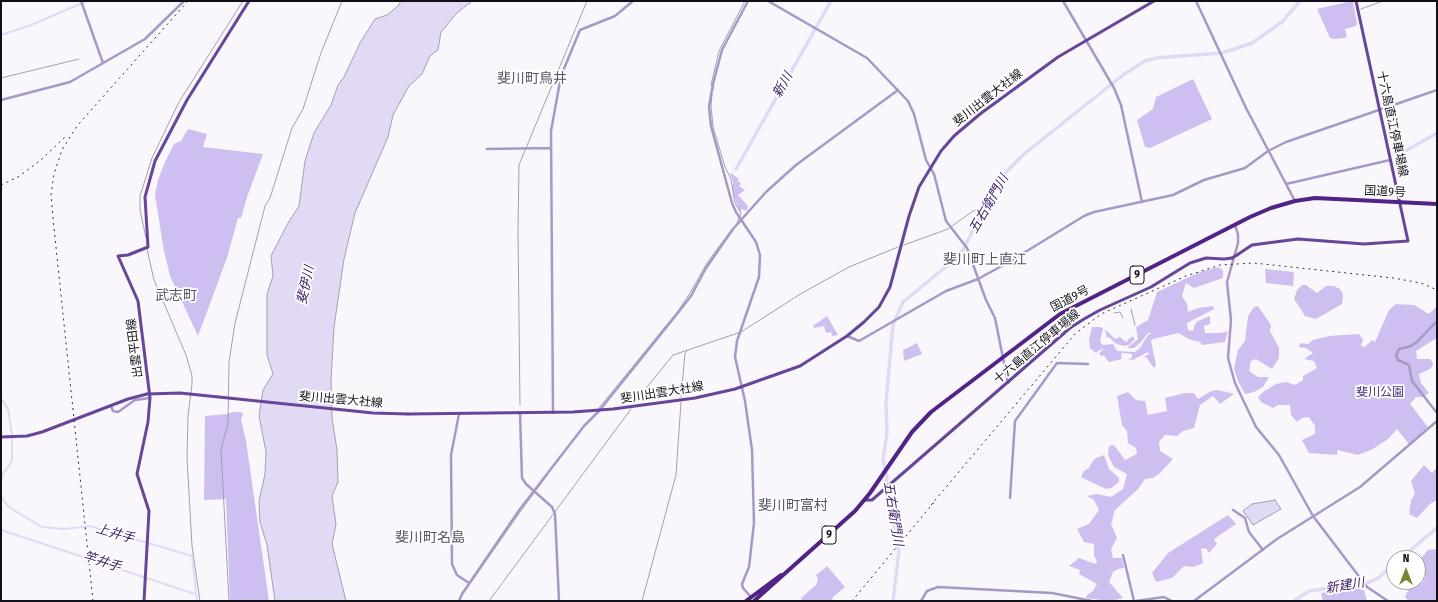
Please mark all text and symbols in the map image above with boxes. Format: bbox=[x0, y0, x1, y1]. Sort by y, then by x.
street label: 斐川出雲大社線 bbox=[950, 66, 1026, 130]
water label: 新川 bbox=[770, 70, 796, 100]
street label: 十六島直江停車場線 bbox=[1374, 70, 1410, 178]
district label: 斐川町鳥井 bbox=[497, 71, 567, 87]
water label: 五右衛門川 bbox=[966, 172, 1012, 236]
street label: 国道9号 bbox=[1364, 184, 1406, 200]
district label: 斐川町上直江 bbox=[943, 252, 1027, 268]
water label: 斐伊川 bbox=[294, 264, 318, 306]
road number: 9 bbox=[1130, 266, 1144, 284]
street label: 国道9号 bbox=[1048, 283, 1092, 315]
district label: 武志町 bbox=[155, 288, 197, 304]
street label: 十六島直江停車場線 bbox=[991, 307, 1083, 387]
street label: 出雲平田線 bbox=[124, 317, 146, 379]
street label: 斐川出雲大社線 bbox=[619, 379, 705, 407]
park label: 斐川公園 bbox=[1356, 386, 1404, 400]
street label: 斐川出雲大社線 bbox=[299, 389, 383, 411]
water label: 五右衛門川 bbox=[880, 481, 906, 547]
district label: 斐川町富村 bbox=[758, 498, 828, 514]
water label: 上井手 bbox=[94, 521, 136, 547]
road number: 9 bbox=[822, 526, 836, 544]
district label: 斐川町名島 bbox=[395, 530, 465, 546]
water label: 竿井手 bbox=[81, 549, 123, 575]
north arrow bbox=[1386, 550, 1426, 590]
text: N bbox=[1403, 552, 1409, 565]
water label: 新建川 bbox=[1325, 575, 1365, 597]

